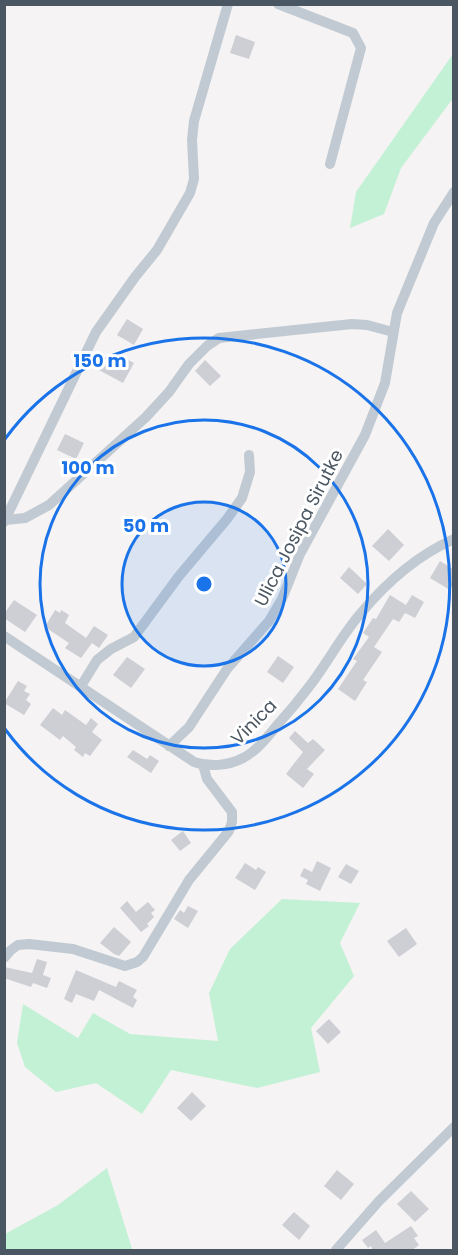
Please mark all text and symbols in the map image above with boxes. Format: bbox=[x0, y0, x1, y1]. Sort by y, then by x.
text: 150 m bbox=[73, 348, 127, 373]
street label: Ulica Josipa Sirutke bbox=[248, 445, 349, 611]
text: 100 m bbox=[61, 455, 115, 480]
text: 50 m bbox=[123, 513, 169, 538]
centre of rings bbox=[194, 574, 214, 594]
street label: Vinica bbox=[225, 693, 282, 750]

